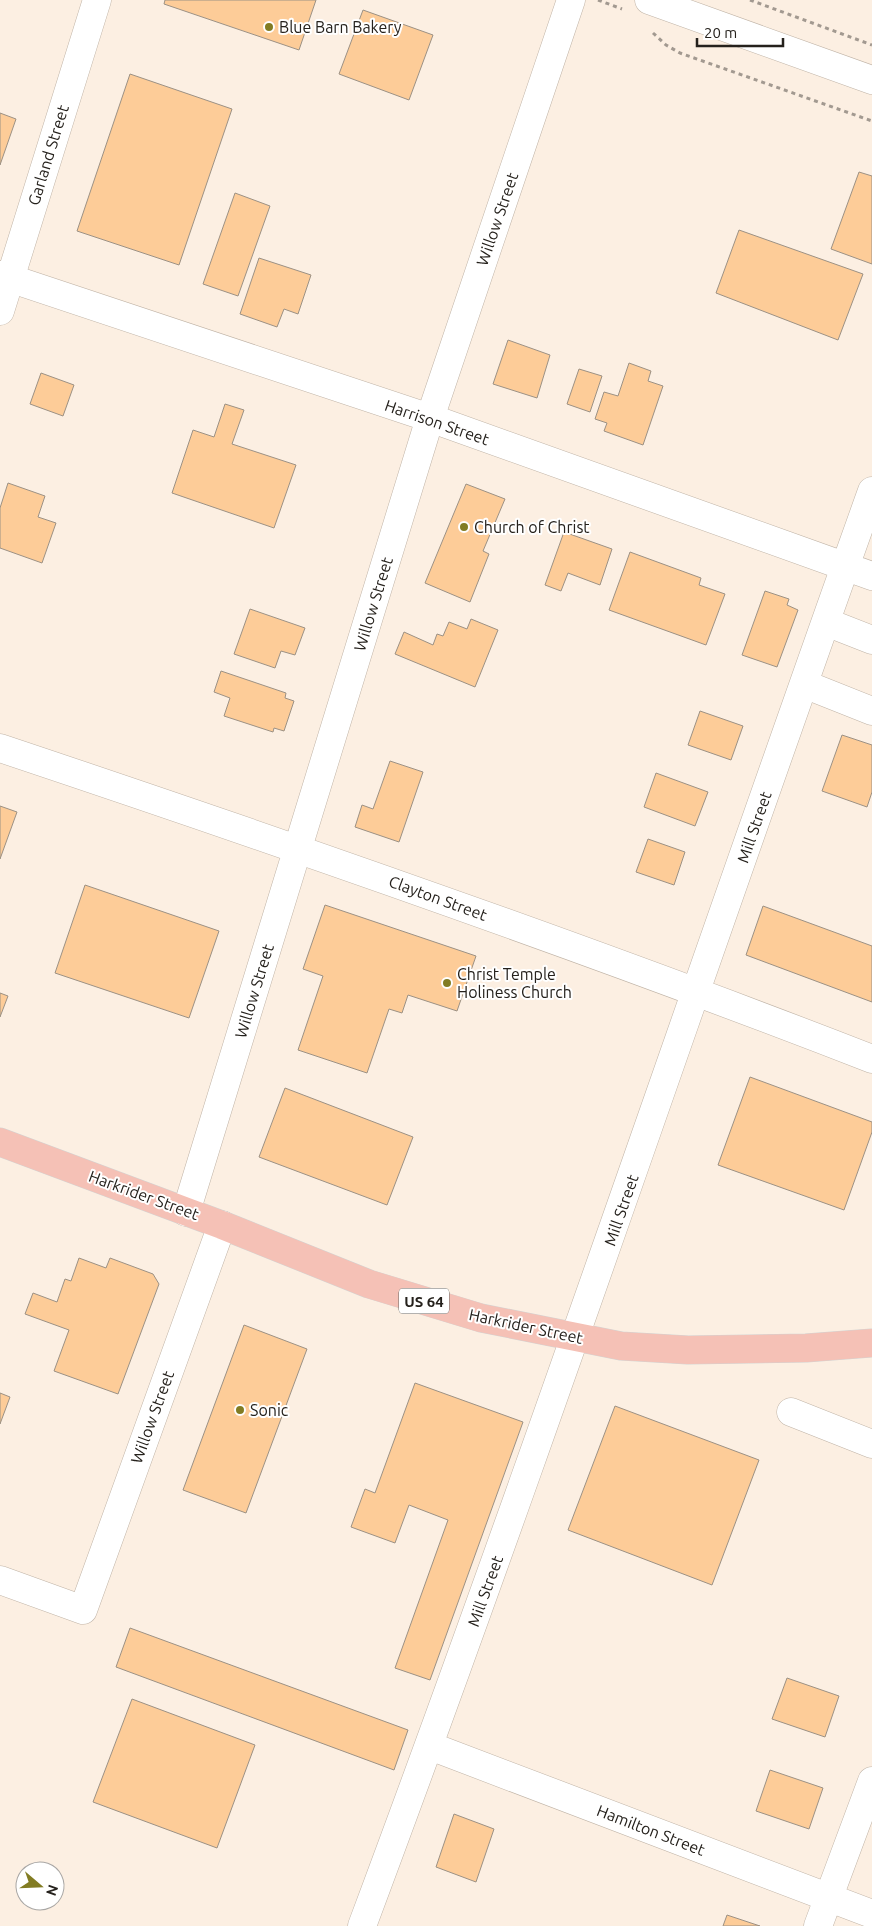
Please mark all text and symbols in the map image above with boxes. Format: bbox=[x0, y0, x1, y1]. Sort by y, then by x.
scale bar bbox=[697, 15, 783, 47]
place label: Blue Barn Bakery bbox=[279, 18, 402, 36]
marker: Blue Barn Bakery bbox=[263, 21, 275, 33]
text: 20 m bbox=[704, 24, 737, 41]
street label: Garland Street bbox=[24, 102, 72, 207]
street label: Willow Street bbox=[473, 169, 522, 268]
street label: Harrison Street bbox=[382, 396, 492, 449]
place label: Church of Christ bbox=[474, 518, 590, 536]
marker: Church of Christ bbox=[458, 521, 470, 533]
street label: Willow Street bbox=[350, 554, 396, 653]
street label: Mill Street bbox=[733, 788, 775, 865]
street label: Clayton Street bbox=[387, 872, 490, 924]
street label: Willow Street bbox=[231, 941, 277, 1040]
place label: Christ Temple Holiness Church bbox=[457, 965, 572, 1001]
marker: Christ Temple Holiness Church bbox=[441, 977, 453, 989]
street label: Harkrider Street bbox=[86, 1167, 202, 1224]
street label: Mill Street bbox=[600, 1171, 642, 1248]
road number: US 64 bbox=[399, 1288, 449, 1314]
street label: Harkrider Street bbox=[467, 1305, 585, 1347]
street label: Willow Street bbox=[127, 1367, 177, 1466]
place label: Sonic bbox=[250, 1401, 289, 1419]
marker: Sonic bbox=[234, 1404, 246, 1416]
street label: Mill Street bbox=[464, 1552, 506, 1629]
street label: Hamilton Street bbox=[594, 1801, 708, 1859]
north arrow bbox=[15, 1861, 65, 1911]
text: N bbox=[43, 1883, 62, 1898]

